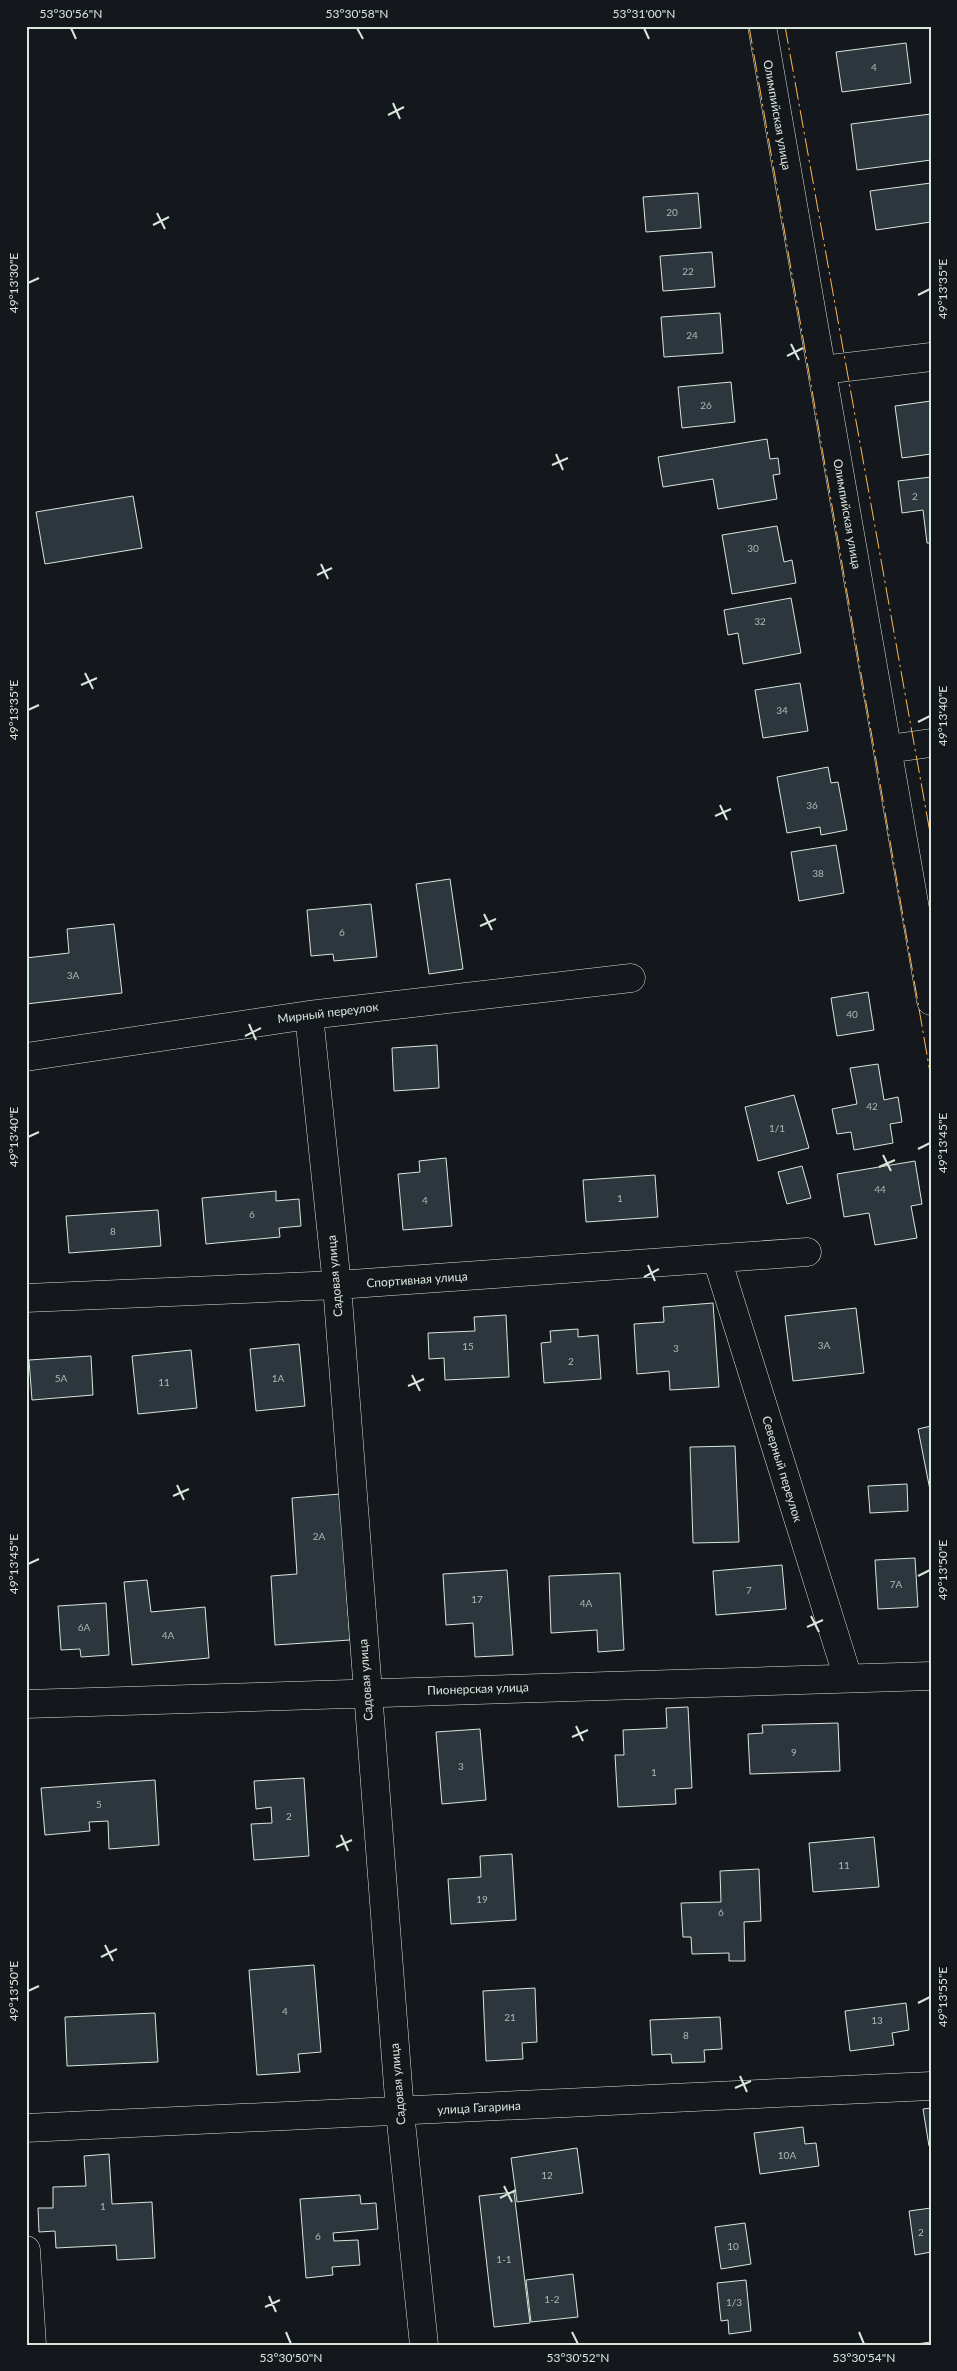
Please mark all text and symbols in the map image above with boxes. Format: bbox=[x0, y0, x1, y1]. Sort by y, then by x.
text: 53°30'56"N bbox=[40, 6, 102, 21]
text: 53°30'58"N bbox=[326, 6, 388, 21]
text: 53°31'00"N bbox=[613, 6, 675, 21]
street label: Олимпийская улица bbox=[760, 59, 795, 171]
house number: 4 bbox=[871, 61, 877, 73]
house number: 20 bbox=[666, 206, 678, 218]
text: 49°13'30"E bbox=[6, 253, 21, 313]
text: 49°13'35"E bbox=[935, 259, 950, 319]
house number: 22 bbox=[682, 265, 694, 277]
house number: 24 bbox=[686, 329, 698, 341]
house number: 26 bbox=[700, 399, 712, 411]
street label: Олимпийская улица bbox=[830, 458, 865, 570]
house number: 2 bbox=[912, 490, 918, 502]
house number: 30 bbox=[747, 542, 759, 554]
house number: 32 bbox=[754, 615, 766, 627]
text: 49°13'35"E bbox=[6, 680, 21, 740]
text: 49°13'40"E bbox=[935, 686, 950, 746]
house number: 34 bbox=[776, 704, 788, 716]
house number: 36 bbox=[806, 799, 818, 811]
house number: 38 bbox=[812, 867, 824, 879]
house number: 6 bbox=[339, 926, 345, 938]
house number: 3А bbox=[67, 969, 80, 981]
street label: Мирный переулок bbox=[277, 999, 380, 1026]
house number: 40 bbox=[846, 1008, 858, 1020]
house number: 42 bbox=[866, 1100, 878, 1112]
text: 49°13'40"E bbox=[6, 1107, 21, 1167]
text: 49°13'45"E bbox=[935, 1113, 950, 1173]
house number: 1/1 bbox=[769, 1122, 785, 1134]
house number: 44 bbox=[874, 1183, 886, 1195]
house number: 1 bbox=[617, 1192, 623, 1204]
house number: 4 bbox=[422, 1194, 428, 1206]
house number: 6 bbox=[249, 1208, 255, 1220]
house number: 8 bbox=[110, 1225, 116, 1237]
street label: Садовая улица bbox=[323, 1235, 346, 1317]
street label: Спортивная улица bbox=[366, 1268, 468, 1291]
house number: 3А bbox=[818, 1339, 831, 1351]
house number: 15 bbox=[462, 1340, 474, 1352]
house number: 3 bbox=[673, 1342, 679, 1354]
house number: 2 bbox=[568, 1355, 574, 1367]
house number: 5А bbox=[55, 1372, 68, 1384]
house number: 1А bbox=[272, 1372, 285, 1384]
house number: 11 bbox=[158, 1376, 170, 1388]
street label: Северный переулок bbox=[759, 1414, 806, 1525]
house number: 2А bbox=[313, 1530, 326, 1542]
text: 49°13'45"E bbox=[6, 1534, 21, 1594]
text: 49°13'50"E bbox=[935, 1540, 950, 1600]
house number: 7А bbox=[890, 1578, 903, 1590]
house number: 7 bbox=[746, 1584, 752, 1596]
house number: 17 bbox=[471, 1593, 483, 1605]
house number: 4А bbox=[580, 1597, 593, 1609]
house number: 6А bbox=[78, 1621, 91, 1633]
house number: 4А bbox=[162, 1629, 175, 1641]
street label: Садовая улица bbox=[355, 1639, 376, 1721]
street label: Пионерская улица bbox=[427, 1679, 529, 1698]
house number: 9 bbox=[791, 1746, 797, 1758]
house number: 3 bbox=[458, 1760, 464, 1772]
house number: 1 bbox=[651, 1766, 657, 1778]
house number: 5 bbox=[96, 1798, 102, 1810]
house number: 2 bbox=[286, 1810, 292, 1822]
house number: 11 bbox=[838, 1859, 850, 1871]
house number: 19 bbox=[476, 1893, 488, 1905]
house number: 6 bbox=[718, 1906, 724, 1918]
text: 49°13'50"E bbox=[6, 1961, 21, 2021]
text: 49°13'55"E bbox=[935, 1967, 950, 2027]
house number: 4 bbox=[282, 2005, 288, 2017]
house number: 21 bbox=[504, 2011, 516, 2023]
house number: 13 bbox=[871, 2014, 883, 2026]
house number: 8 bbox=[683, 2029, 689, 2041]
street label: Садовая улица bbox=[386, 2043, 409, 2125]
street label: улица Гагарина bbox=[437, 2098, 521, 2117]
house number: 10А bbox=[778, 2149, 796, 2161]
house number: 12 bbox=[541, 2169, 553, 2181]
house number: 1 bbox=[100, 2200, 106, 2212]
house number: 2 bbox=[918, 2226, 924, 2238]
house number: 6 bbox=[315, 2230, 321, 2242]
house number: 10 bbox=[727, 2240, 739, 2252]
house number: 1-1 bbox=[496, 2253, 512, 2265]
house number: 1-2 bbox=[544, 2293, 560, 2305]
house number: 1/3 bbox=[726, 2296, 742, 2308]
text: 53°30'50"N bbox=[260, 2350, 322, 2365]
text: 53°30'52"N bbox=[547, 2350, 609, 2365]
text: 53°30'54"N bbox=[833, 2350, 895, 2365]

